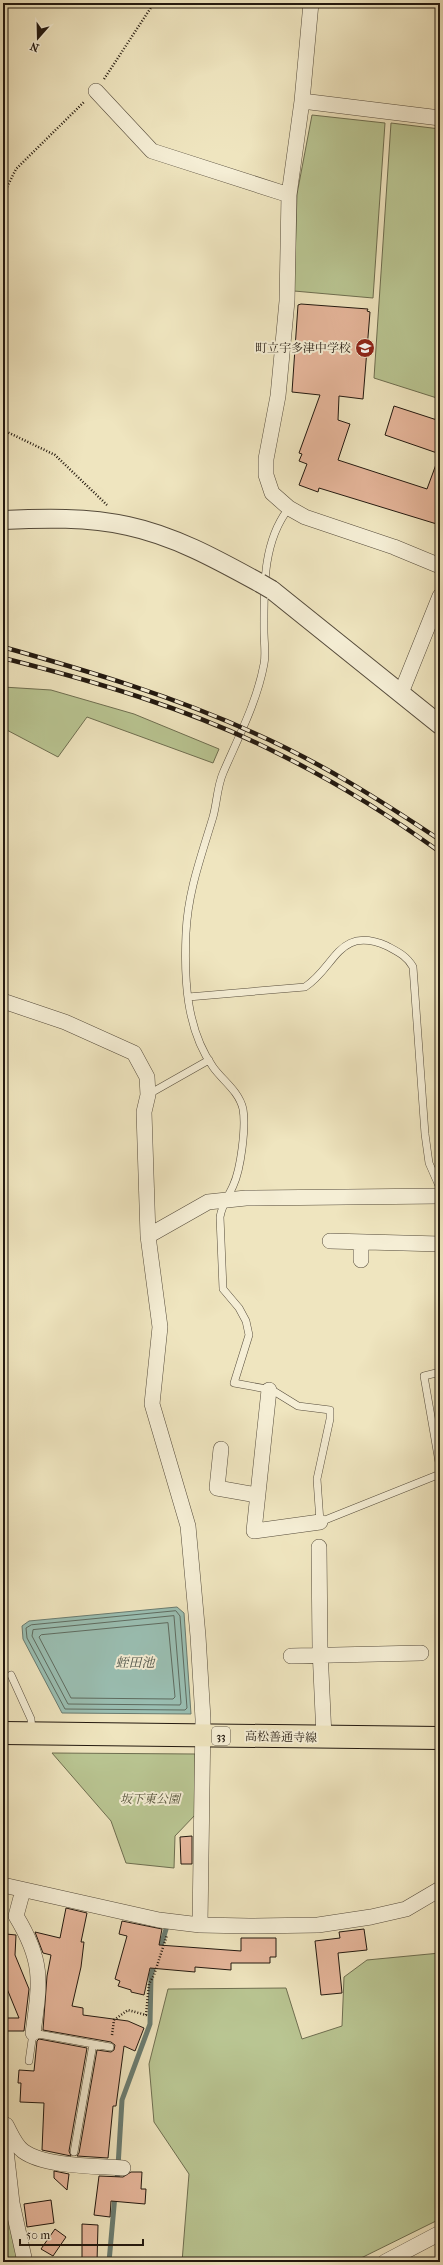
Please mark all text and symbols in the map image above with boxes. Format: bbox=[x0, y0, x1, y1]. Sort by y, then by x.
north arrow bbox=[18, 18, 58, 58]
text: N bbox=[28, 39, 41, 54]
school or university icon: 町立宇多津中学校 bbox=[354, 337, 376, 359]
place label: 町立宇多津中学校 bbox=[255, 341, 351, 355]
water label: 蛭田池 bbox=[115, 1655, 156, 1670]
road number: 33 bbox=[212, 1727, 230, 1745]
street label: 高松善通寺線 bbox=[245, 1729, 317, 1745]
park label: 坂下東公園 bbox=[120, 1792, 182, 1806]
scale bar bbox=[20, 2221, 143, 2247]
text: 50 m bbox=[26, 2228, 50, 2242]

